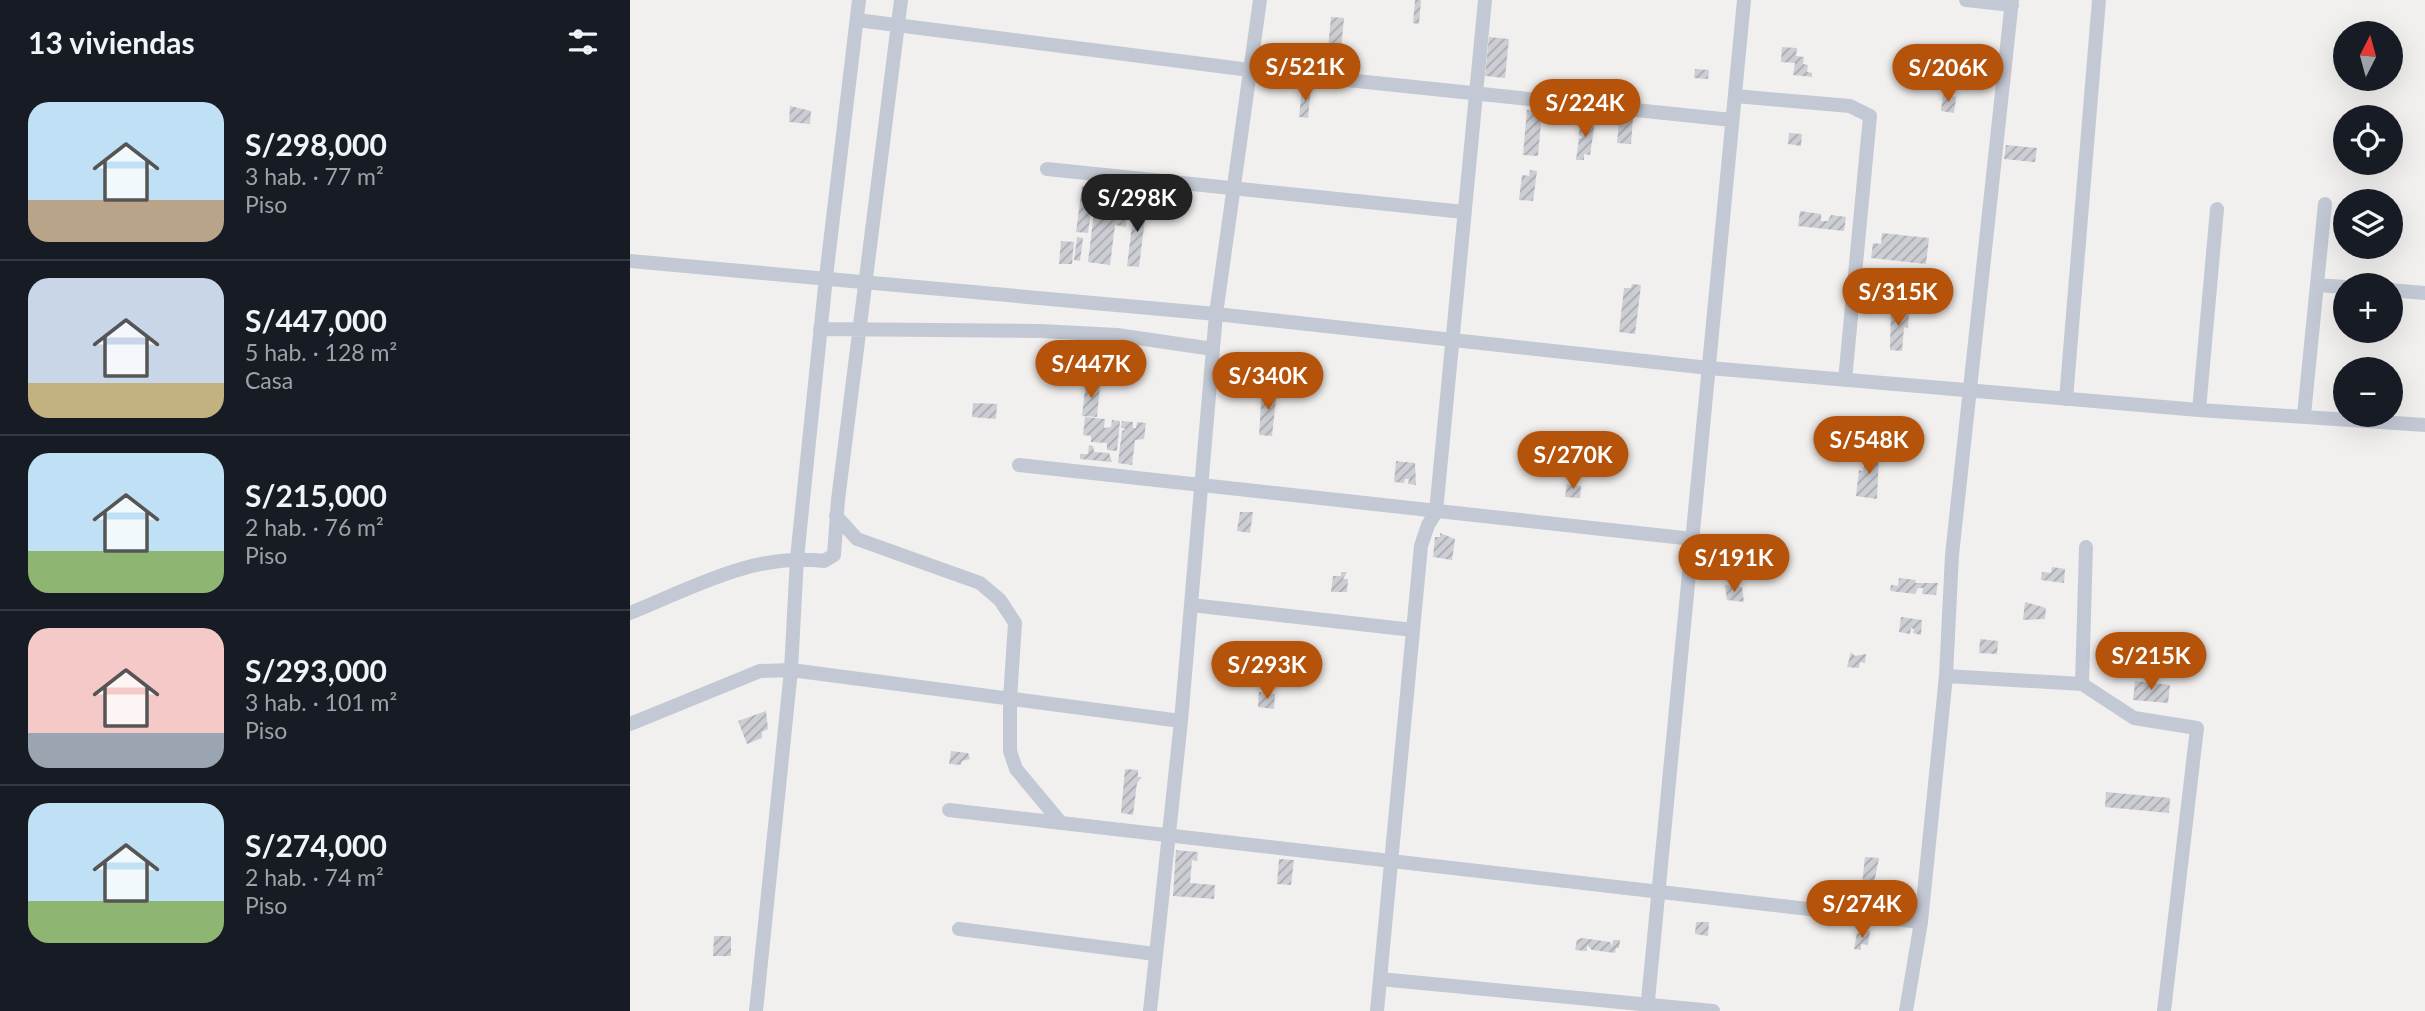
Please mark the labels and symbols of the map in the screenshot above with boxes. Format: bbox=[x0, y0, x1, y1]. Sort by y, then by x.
north arrow bbox=[2333, 21, 2403, 91]
pin: S/521K bbox=[1248, 43, 1362, 103]
pin: S/206K bbox=[1891, 44, 2005, 104]
pin: S/224K bbox=[1528, 80, 1642, 139]
pin: S/298K bbox=[1080, 174, 1194, 234]
pin: S/315K bbox=[1841, 268, 1955, 328]
pin: S/447K bbox=[1034, 340, 1148, 400]
pin: S/340K bbox=[1211, 352, 1325, 412]
pin: S/548K bbox=[1812, 416, 1926, 476]
pin: S/270K bbox=[1516, 432, 1630, 491]
pin: S/191K bbox=[1677, 534, 1791, 594]
pin: S/215K bbox=[2094, 632, 2208, 692]
pin: S/293K bbox=[1210, 642, 1324, 701]
pin: S/274K bbox=[1805, 880, 1919, 940]

